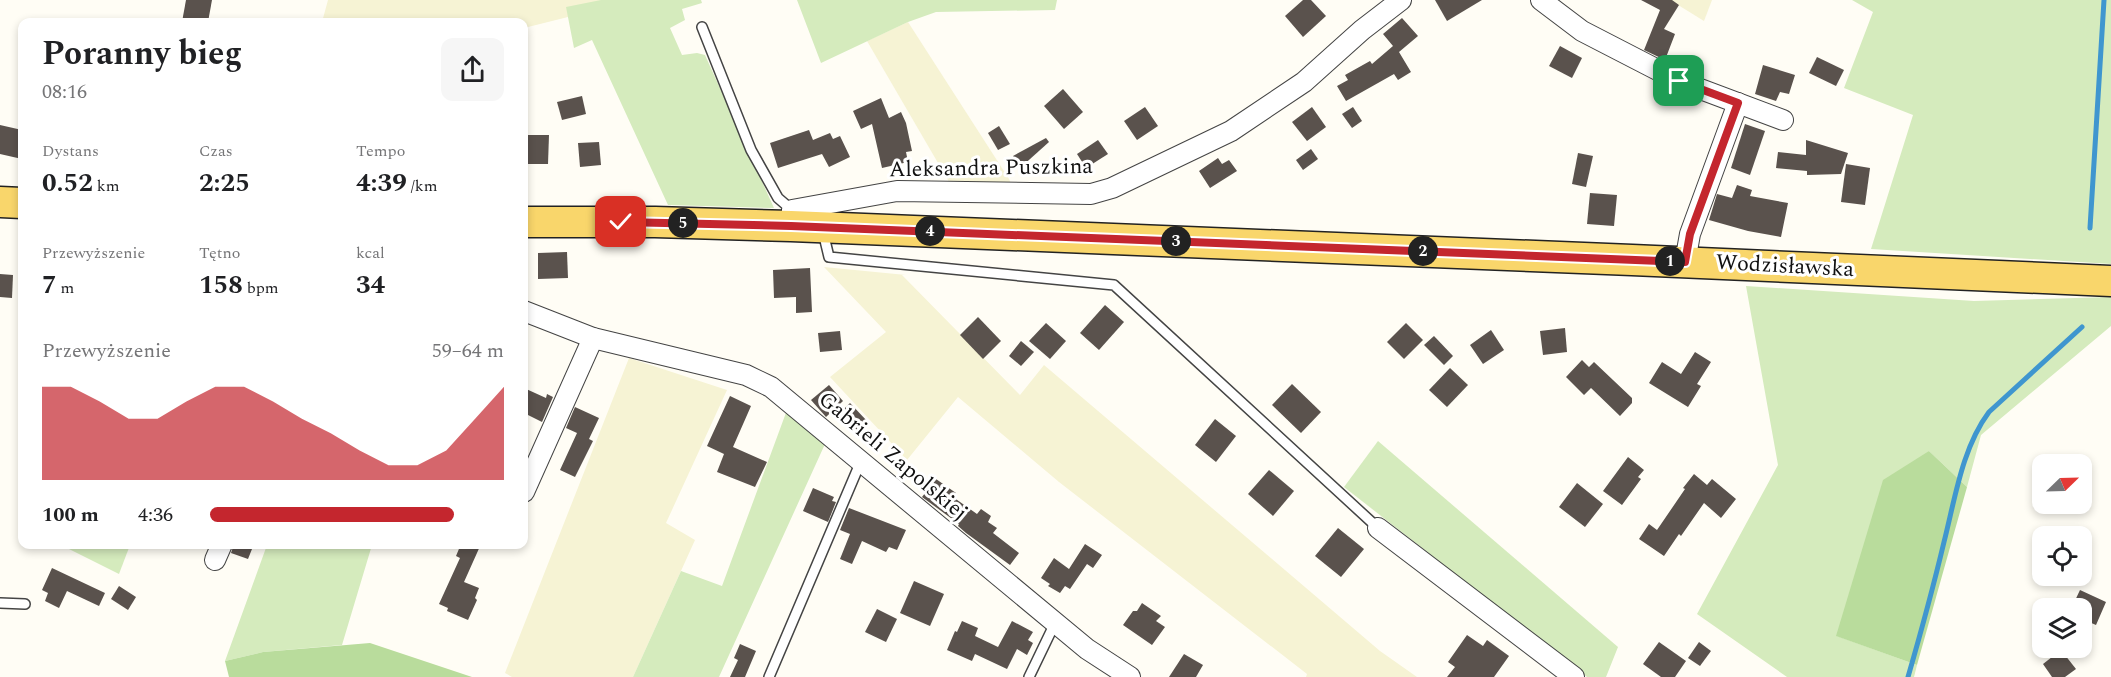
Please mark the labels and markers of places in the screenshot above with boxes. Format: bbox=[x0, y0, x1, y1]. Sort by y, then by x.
pin bbox=[1653, 55, 1704, 106]
pin bbox=[595, 196, 646, 247]
pin: 5 bbox=[668, 208, 698, 238]
pin: 4 bbox=[915, 216, 945, 246]
pin: 3 bbox=[1161, 226, 1191, 256]
pin: 2 bbox=[1408, 236, 1438, 266]
pin: 1 bbox=[1655, 246, 1685, 276]

